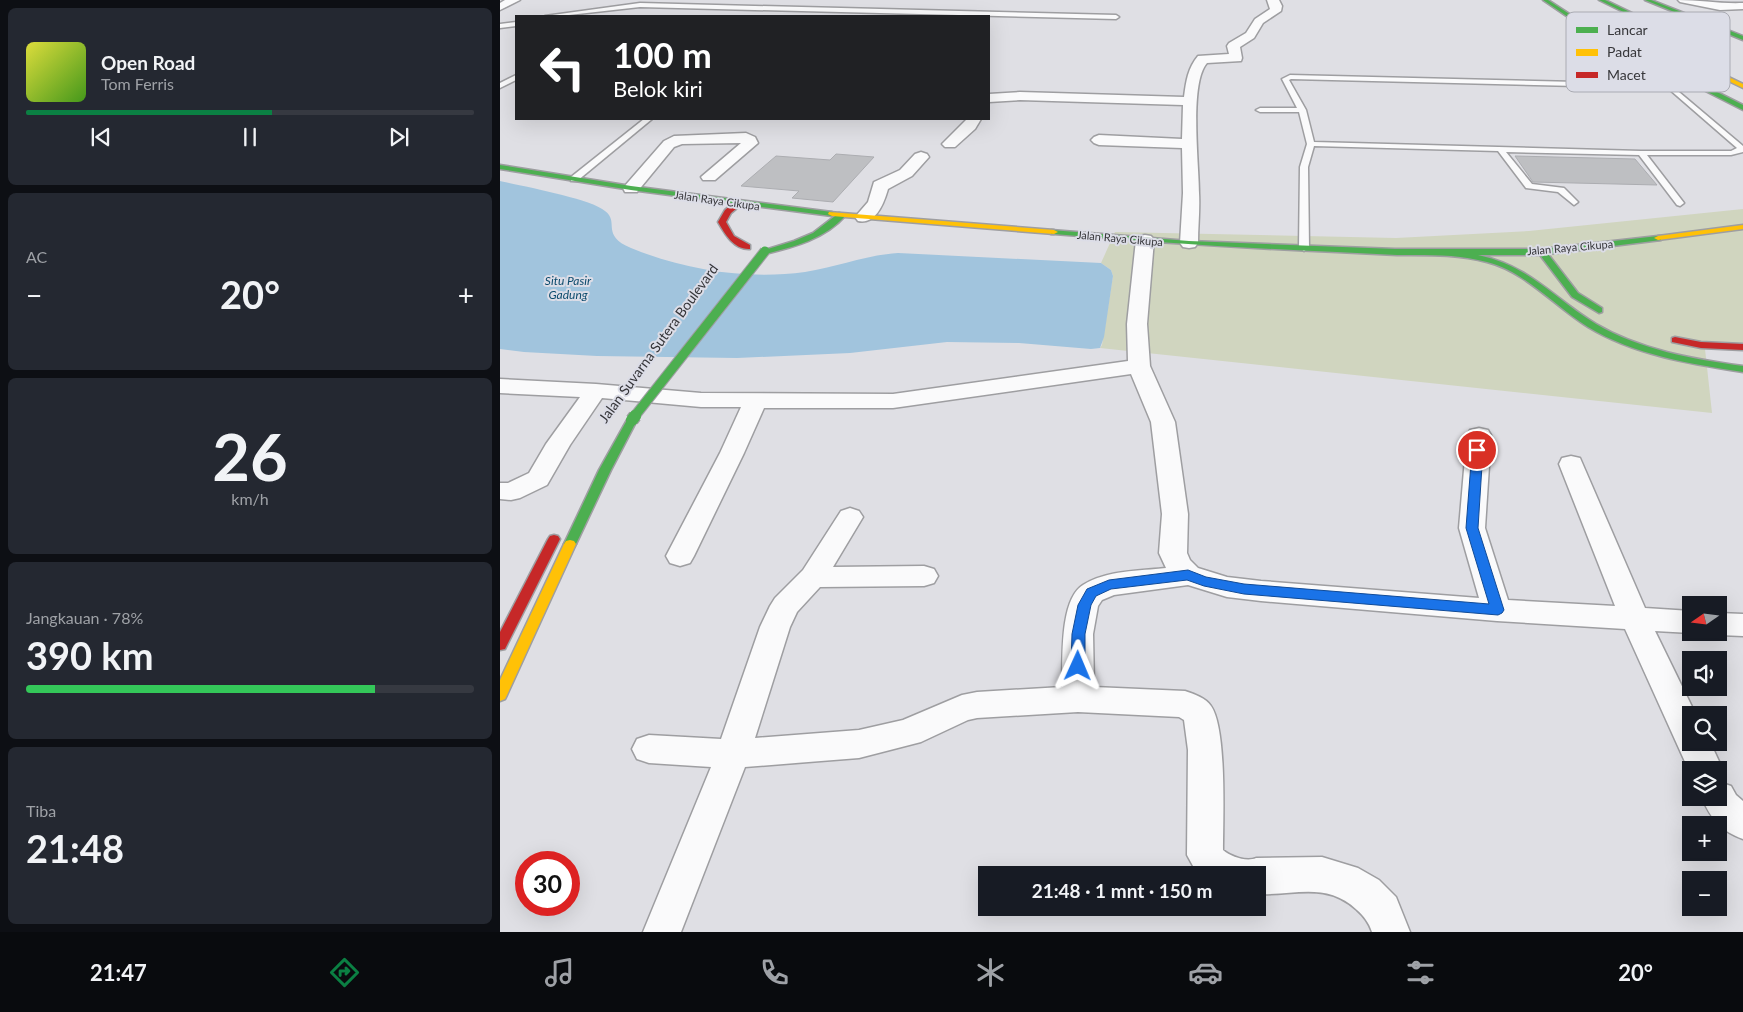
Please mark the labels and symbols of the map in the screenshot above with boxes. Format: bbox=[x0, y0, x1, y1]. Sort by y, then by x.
legend bbox=[1566, 12, 1730, 92]
text: Lancar bbox=[1607, 21, 1648, 38]
text: Padat bbox=[1607, 43, 1642, 60]
text: Macet bbox=[1607, 66, 1646, 83]
street label: Jalan Raya Cikupa bbox=[673, 188, 761, 212]
street label: Jalan Raya Cikupa bbox=[1076, 228, 1164, 248]
street label: Jalan Raya Cikupa bbox=[1526, 237, 1614, 257]
street label: Jalan Suvarna Sutera Boulevard bbox=[595, 260, 721, 426]
water label: Situ Pasir Gadung bbox=[545, 273, 592, 302]
pin bbox=[1456, 429, 1498, 471]
north arrow bbox=[1682, 596, 1728, 641]
position arrow bbox=[1051, 639, 1103, 691]
speed limit sign: 30 bbox=[515, 851, 580, 916]

